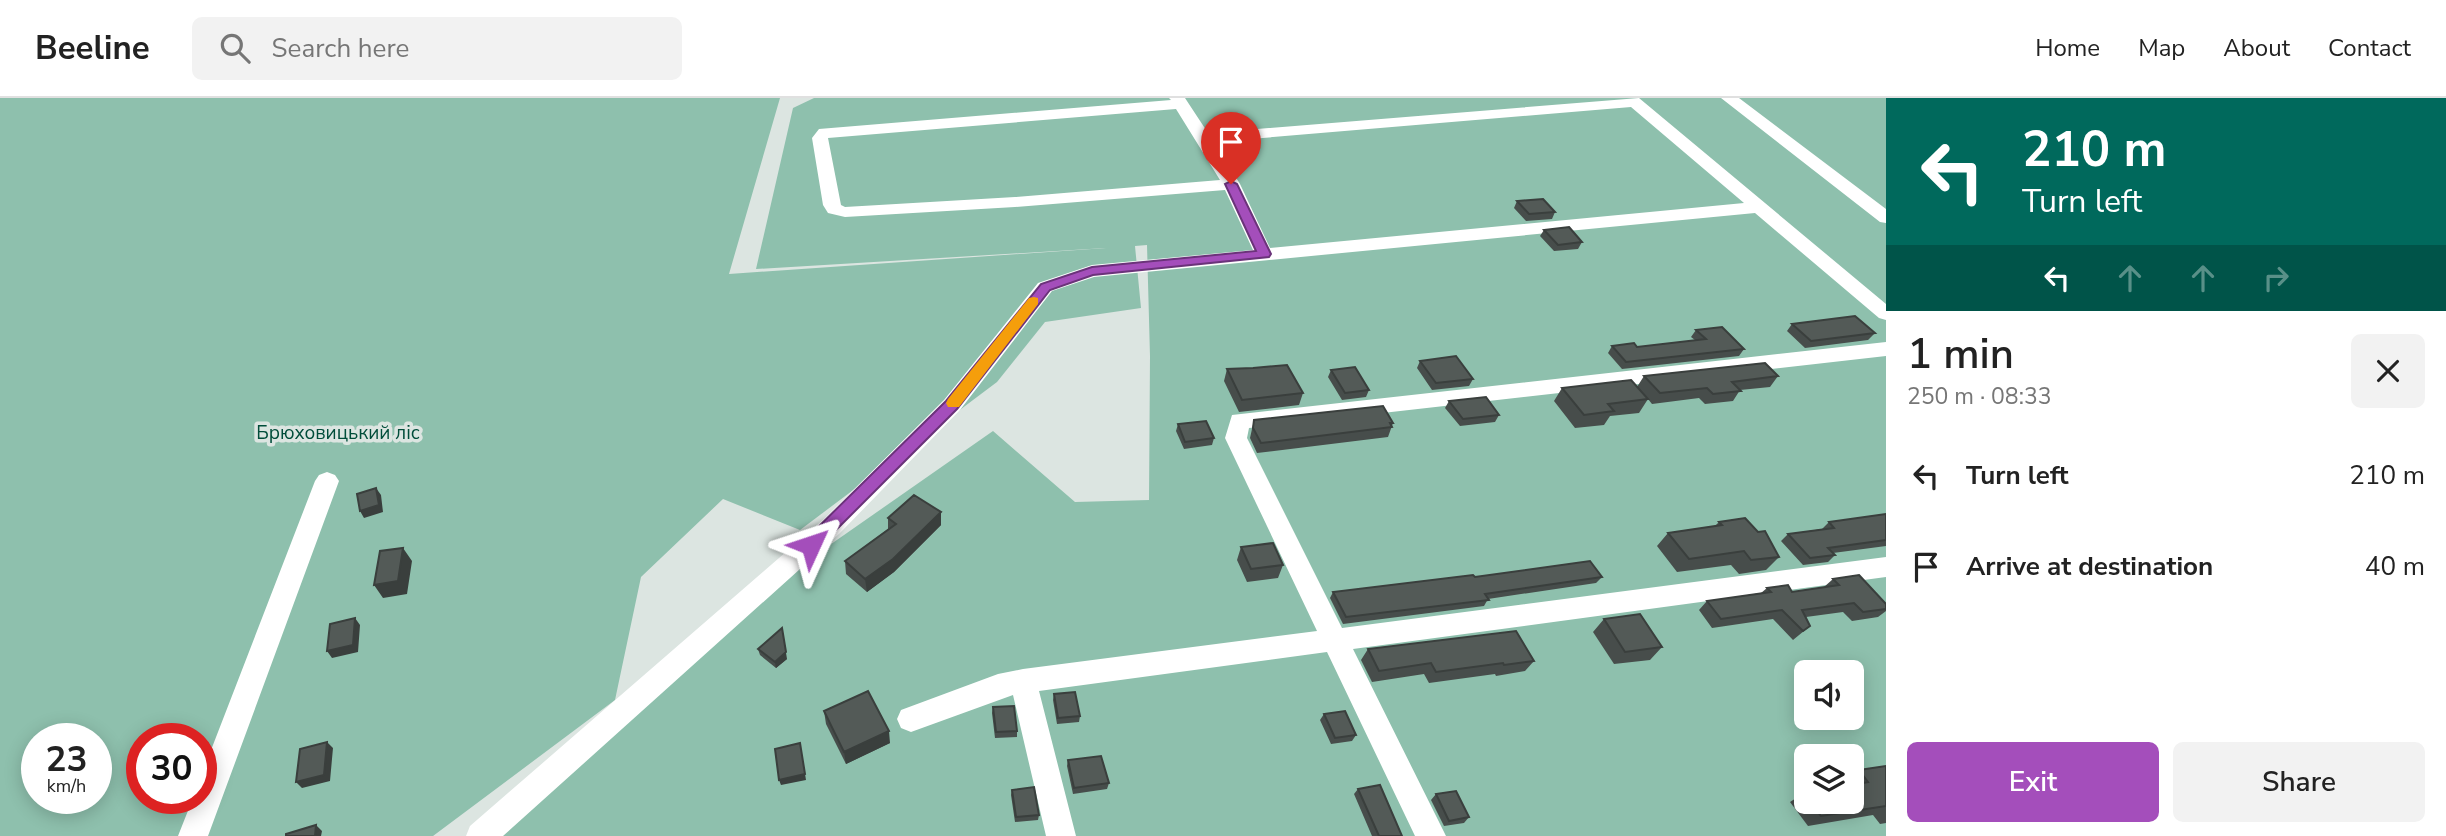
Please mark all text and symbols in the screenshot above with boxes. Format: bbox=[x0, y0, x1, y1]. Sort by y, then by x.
search box bbox=[192, 17, 682, 80]
text: Beeline bbox=[35, 26, 150, 71]
icon: search bbox=[216, 29, 254, 67]
text: Search here bbox=[272, 31, 409, 66]
text: Home bbox=[2035, 32, 2100, 64]
text: Map bbox=[2138, 32, 2185, 64]
text: About bbox=[2223, 32, 2290, 64]
text: Contact bbox=[2328, 32, 2411, 64]
pin bbox=[1201, 112, 1261, 184]
text: 210 m bbox=[2022, 116, 2166, 183]
icon: arrive bbox=[1212, 123, 1250, 161]
icon: left bbox=[1907, 126, 1998, 217]
text: Turn left bbox=[2022, 180, 2142, 223]
icon: left bbox=[2038, 259, 2076, 297]
icon: ahead bbox=[2111, 259, 2149, 297]
icon: ahead bbox=[2184, 259, 2222, 297]
icon: right bbox=[2257, 259, 2295, 297]
text: 1 min bbox=[1907, 326, 2014, 383]
button: close bbox=[2351, 334, 2425, 408]
text: 250 m · 08:33 bbox=[1907, 381, 2052, 412]
park label: Брюховицький ліс bbox=[256, 420, 420, 446]
icon: left bbox=[1907, 457, 1945, 495]
text: Turn left bbox=[1966, 458, 2069, 493]
text: 210 m bbox=[2349, 458, 2425, 493]
position arrow bbox=[774, 508, 848, 582]
icon: arrive bbox=[1907, 548, 1945, 586]
text: Arrive at destination bbox=[1966, 549, 2213, 584]
text: 40 m bbox=[2365, 549, 2425, 584]
map controls bbox=[1794, 660, 1864, 814]
button: sound bbox=[1794, 660, 1864, 730]
speed limit sign: 30 bbox=[126, 723, 217, 814]
text: 23 bbox=[45, 736, 88, 783]
button: Exit bbox=[1907, 742, 2159, 822]
button: Share bbox=[2173, 742, 2425, 822]
button: layers bbox=[1794, 744, 1864, 814]
text: km/h bbox=[47, 774, 86, 798]

